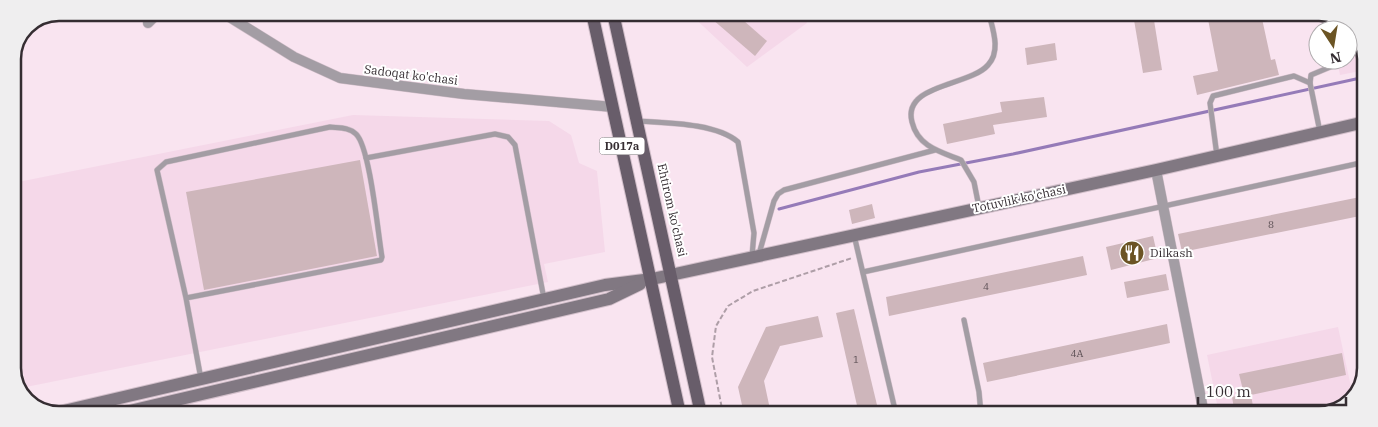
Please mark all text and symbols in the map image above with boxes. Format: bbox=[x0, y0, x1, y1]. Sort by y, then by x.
north arrow bbox=[1308, 20, 1358, 70]
text: N bbox=[1328, 48, 1343, 68]
street label: Sadoqat ko'chasi bbox=[363, 61, 459, 88]
road number: D017a bbox=[600, 138, 644, 154]
street label: Ehtirom ko'chasi bbox=[654, 162, 691, 258]
street label: Totuvlik ko'chasi bbox=[971, 181, 1067, 216]
house number: 8 bbox=[1268, 218, 1274, 231]
restaurant icon: Dilkash bbox=[1119, 240, 1145, 266]
place label: Dilkash bbox=[1150, 245, 1193, 260]
house number: 4 bbox=[983, 280, 989, 293]
house number: 4А bbox=[1071, 347, 1084, 360]
house number: 1 bbox=[853, 353, 859, 366]
scale bar bbox=[1198, 374, 1346, 406]
text: 100 m bbox=[1206, 382, 1251, 401]

